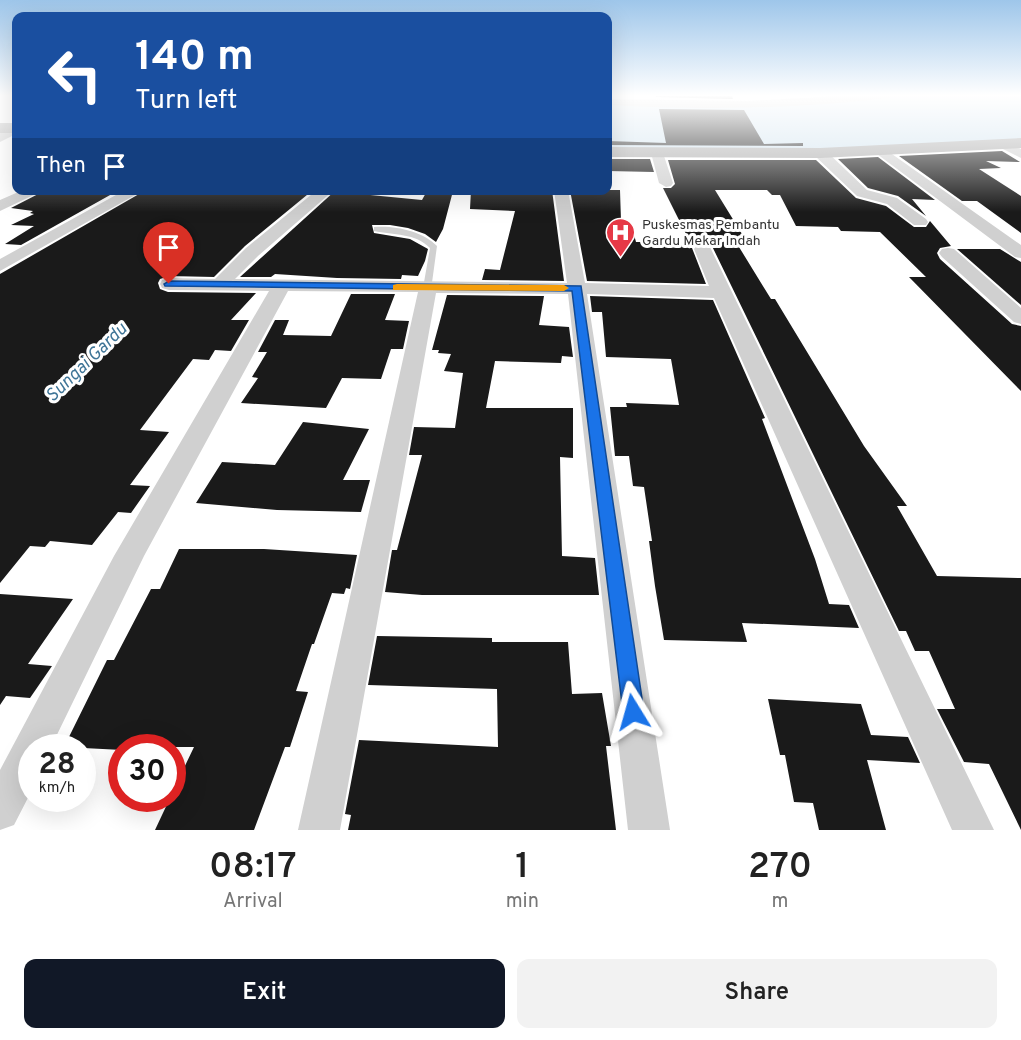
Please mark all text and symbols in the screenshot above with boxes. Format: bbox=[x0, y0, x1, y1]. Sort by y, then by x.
text: 140 m bbox=[135, 32, 254, 85]
icon: left bbox=[36, 36, 114, 114]
text: Turn left bbox=[135, 84, 237, 118]
icon: arrive bbox=[98, 150, 131, 183]
text: Then bbox=[36, 153, 86, 180]
hospital icon: Puskesmas Pembantu Gardu Mekar Indah bbox=[605, 216, 637, 258]
place label: Puskesmas Pembantu Gardu Mekar Indah bbox=[642, 217, 780, 250]
pin bbox=[143, 222, 194, 284]
icon: arrive bbox=[152, 231, 185, 264]
water label: Sungai Gardu bbox=[41, 318, 133, 408]
position arrow bbox=[601, 680, 665, 744]
speed limit sign: 30 bbox=[108, 734, 186, 812]
text: 28 bbox=[38, 747, 76, 784]
text: km/h bbox=[39, 779, 75, 798]
text: 08:17 bbox=[209, 845, 297, 891]
text: 1 bbox=[515, 845, 529, 891]
text: 270 bbox=[748, 845, 812, 891]
text: Arrival bbox=[223, 889, 283, 915]
text: min bbox=[506, 889, 539, 915]
text: m bbox=[771, 889, 788, 915]
button: Exit bbox=[24, 959, 505, 1028]
button: Share bbox=[517, 959, 997, 1028]

